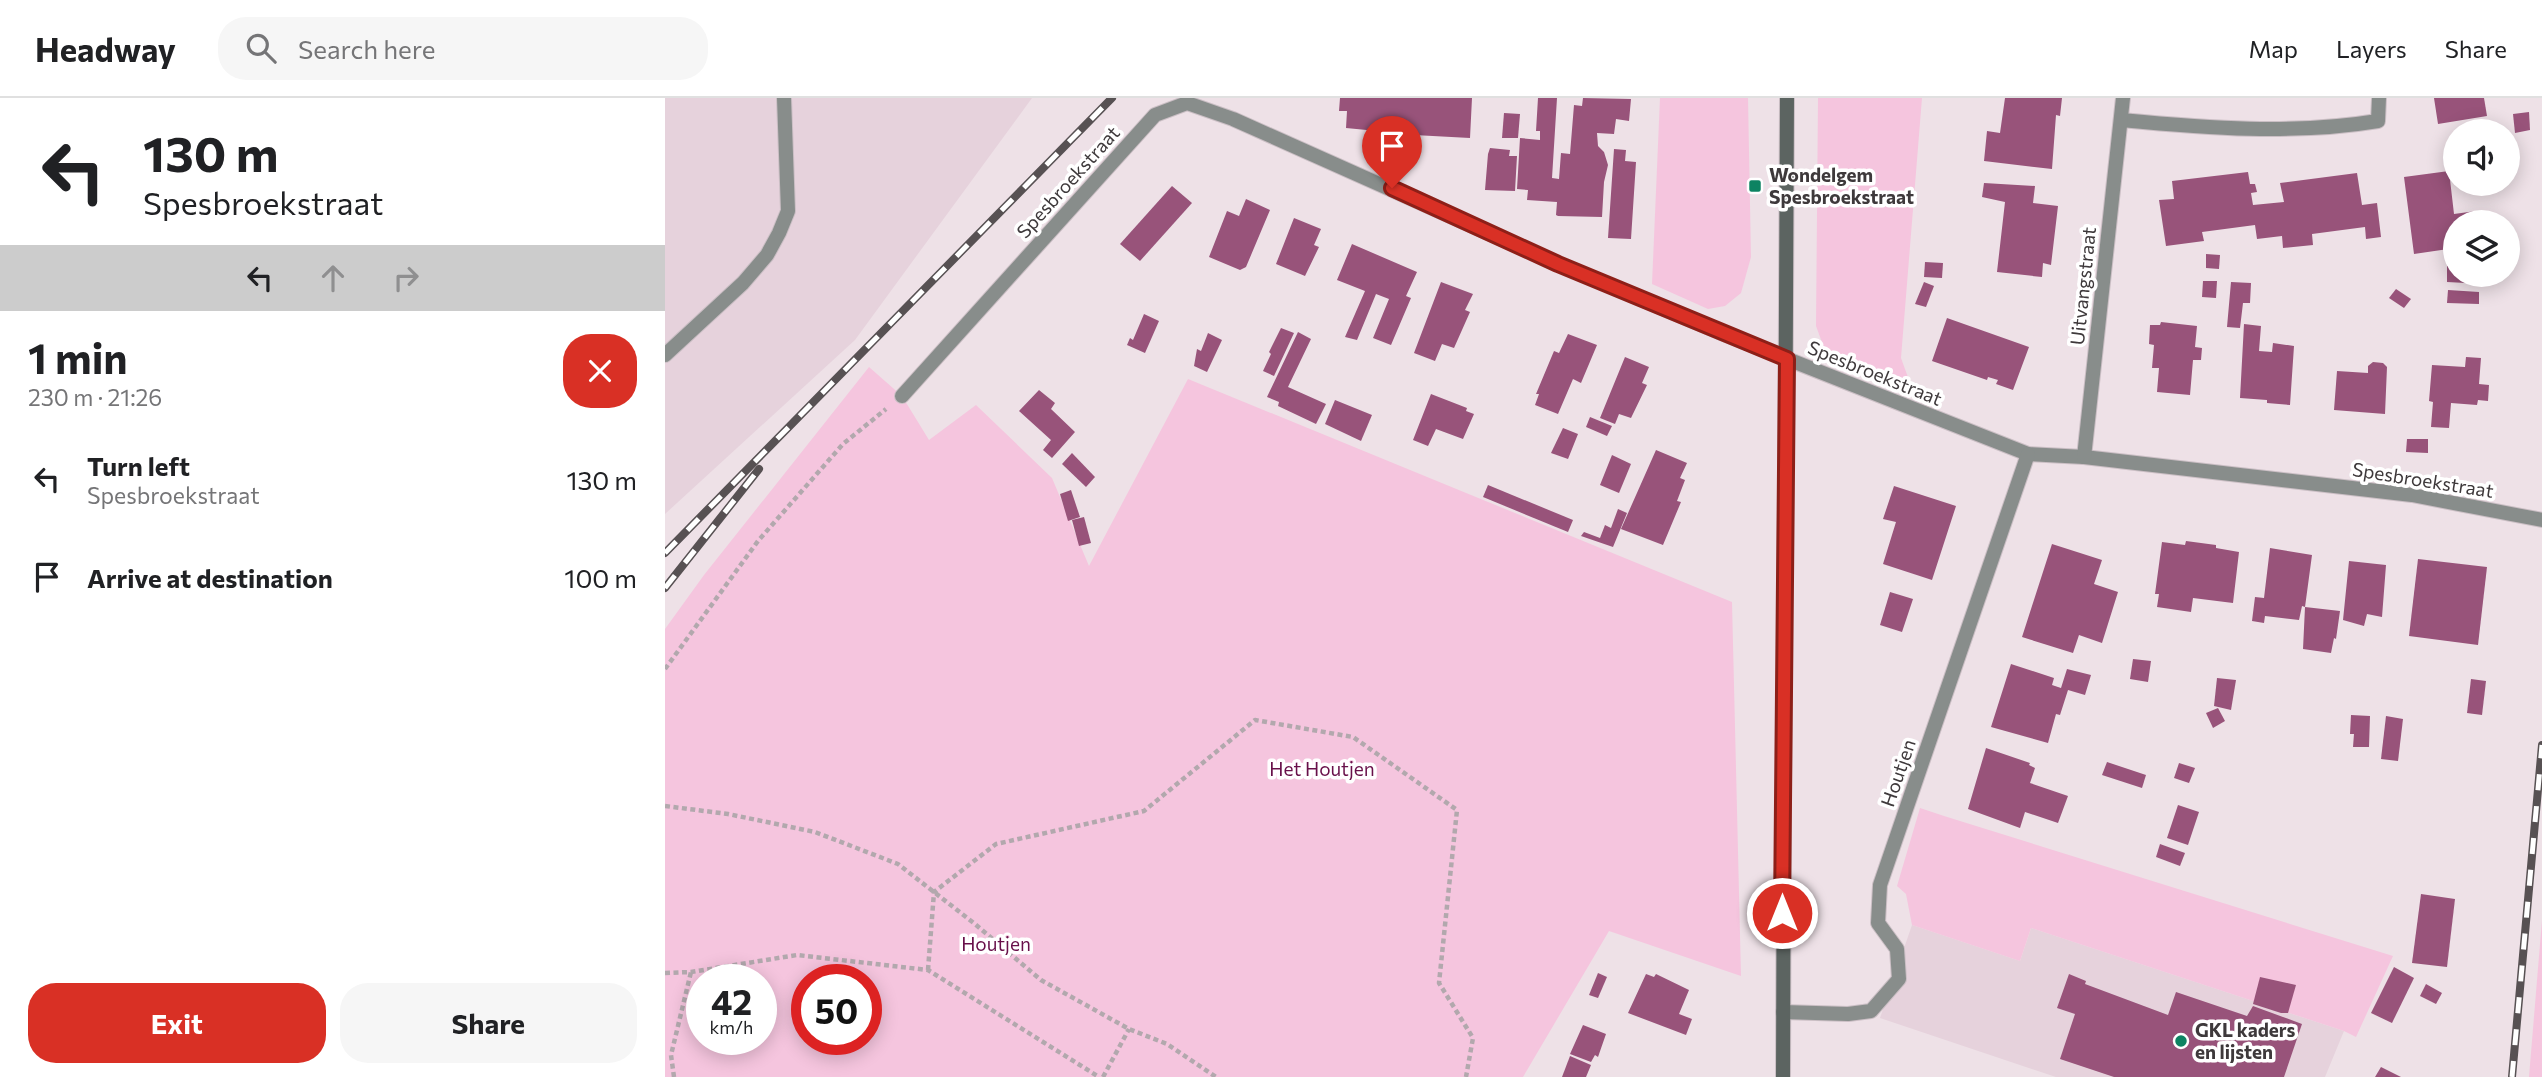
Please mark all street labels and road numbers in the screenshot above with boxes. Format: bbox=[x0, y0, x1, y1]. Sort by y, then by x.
street label: Spesbroekstraat bbox=[1011, 121, 1124, 242]
street label: Uitvangstraat bbox=[2065, 226, 2100, 346]
street label: Spesbroekstraat bbox=[1805, 335, 1946, 410]
street label: Spesbroekstraat bbox=[2351, 457, 2496, 502]
street label: Houtjen bbox=[1875, 736, 1920, 810]

